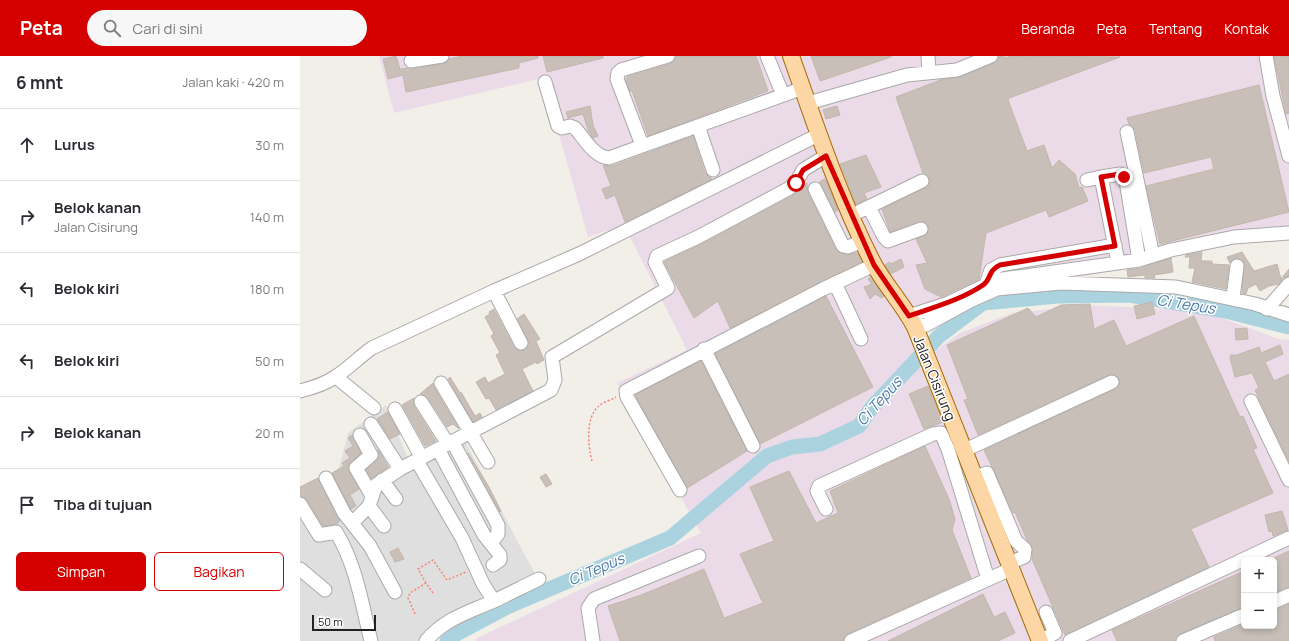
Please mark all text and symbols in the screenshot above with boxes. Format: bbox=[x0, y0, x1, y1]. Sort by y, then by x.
search box bbox=[87, 10, 367, 46]
text: Peta bbox=[20, 15, 63, 41]
icon: search bbox=[101, 17, 123, 39]
text: Cari di sini bbox=[133, 18, 203, 39]
text: Beranda bbox=[1021, 19, 1075, 38]
text: Peta bbox=[1097, 19, 1127, 38]
text: Tentang bbox=[1149, 19, 1202, 38]
text: Kontak bbox=[1224, 19, 1269, 38]
text: 6 mnt bbox=[16, 71, 63, 94]
text: Jalan kaki · 420 m bbox=[182, 73, 284, 91]
icon: ahead bbox=[16, 134, 38, 156]
text: Lurus bbox=[54, 134, 95, 155]
text: 30 m bbox=[255, 136, 284, 154]
route end bbox=[1115, 168, 1133, 186]
route start bbox=[787, 174, 805, 192]
text: Belok kanan bbox=[54, 197, 141, 218]
icon: right bbox=[16, 206, 38, 228]
text: 140 m bbox=[250, 208, 284, 226]
text: Jalan Cisirung bbox=[54, 218, 138, 236]
icon: left bbox=[16, 278, 38, 300]
text: Belok kiri bbox=[54, 278, 120, 299]
text: 180 m bbox=[250, 280, 284, 298]
water label: Ci Tepus bbox=[1155, 289, 1218, 319]
street label: Jalan Cisirung bbox=[909, 333, 961, 423]
icon: left bbox=[16, 350, 38, 372]
text: Belok kiri bbox=[54, 350, 120, 371]
text: 50 m bbox=[255, 352, 284, 370]
water label: Ci Tepus bbox=[851, 371, 907, 430]
icon: right bbox=[16, 422, 38, 444]
text: Belok kanan bbox=[54, 422, 141, 443]
text: 20 m bbox=[255, 424, 284, 442]
icon: arrive bbox=[16, 494, 38, 516]
text: Tiba di tujuan bbox=[54, 494, 152, 515]
water label: Ci Tepus bbox=[565, 547, 628, 590]
button: Simpan bbox=[16, 552, 146, 591]
button: Bagikan bbox=[154, 552, 284, 591]
map controls bbox=[1241, 557, 1277, 629]
button: + bbox=[1241, 557, 1277, 593]
button: − bbox=[1241, 593, 1277, 629]
scale bar bbox=[312, 613, 376, 632]
text: 50 m bbox=[318, 614, 343, 629]

